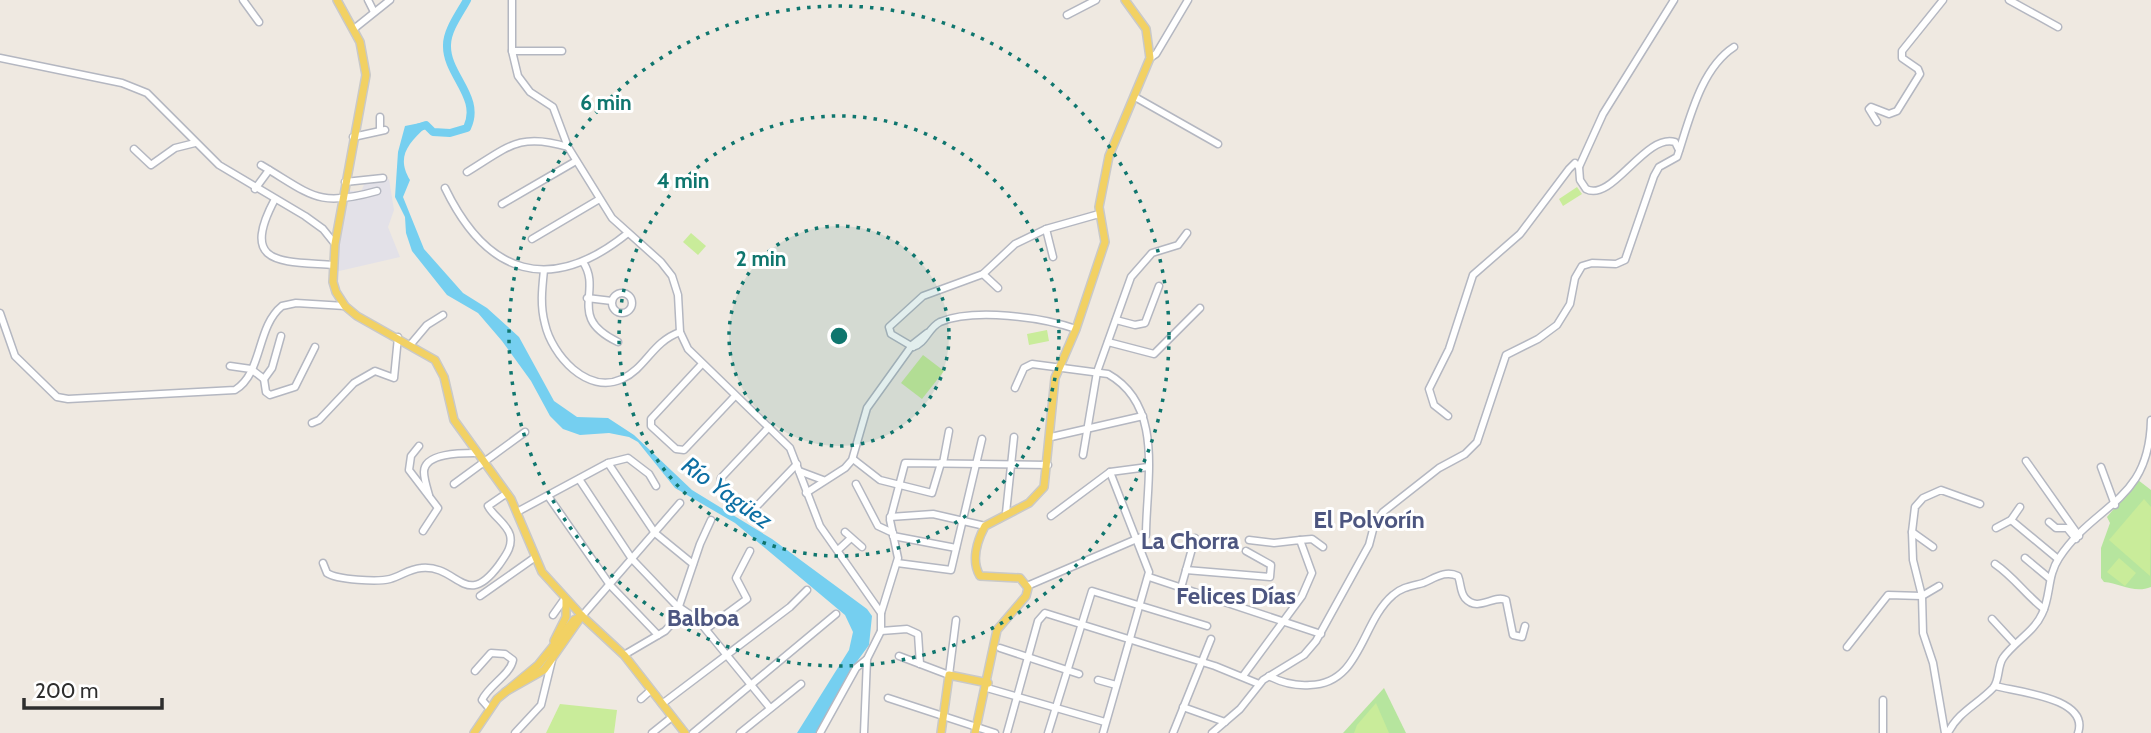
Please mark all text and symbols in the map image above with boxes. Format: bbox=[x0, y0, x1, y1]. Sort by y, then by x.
text: 6 min bbox=[580, 90, 632, 115]
text: 4 min bbox=[657, 168, 709, 193]
text: 2 min bbox=[736, 246, 786, 271]
centre of rings bbox=[827, 324, 851, 348]
water label: Río Yagüez bbox=[677, 450, 779, 535]
district label: El Polvorín bbox=[1313, 505, 1425, 534]
district label: La Chorra bbox=[1141, 526, 1239, 555]
district label: Felices Días bbox=[1176, 581, 1296, 610]
district label: Balboa bbox=[667, 603, 739, 632]
scale bar bbox=[24, 666, 163, 710]
text: 200 m bbox=[35, 678, 98, 703]

